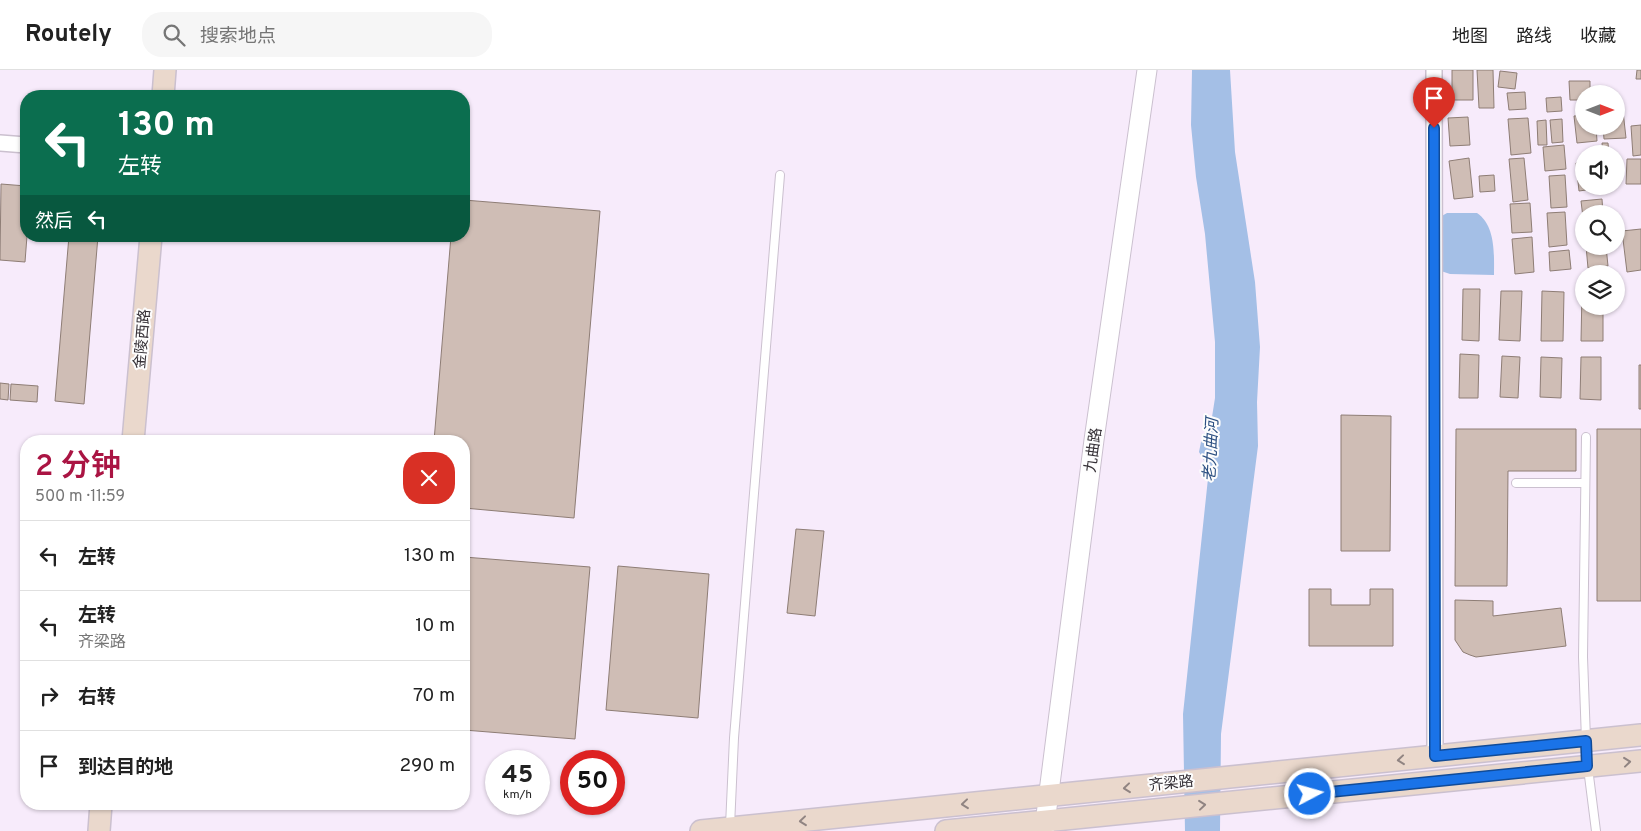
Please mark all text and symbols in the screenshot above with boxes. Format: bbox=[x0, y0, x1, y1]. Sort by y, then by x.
search box bbox=[142, 12, 492, 57]
text: Routely bbox=[25, 20, 112, 50]
icon: search bbox=[160, 21, 188, 49]
text: 搜索地点 bbox=[200, 25, 276, 49]
text: 地图 bbox=[1452, 26, 1488, 49]
text: 路线 bbox=[1516, 26, 1552, 49]
text: 收藏 bbox=[1580, 26, 1616, 49]
pin bbox=[1413, 77, 1455, 128]
icon: arrive bbox=[1420, 84, 1448, 112]
north arrow bbox=[1575, 85, 1625, 135]
map controls bbox=[1575, 85, 1625, 315]
text: 130 m bbox=[118, 104, 215, 148]
icon: left bbox=[35, 110, 100, 175]
button: sound bbox=[1575, 145, 1625, 195]
text: 左转 bbox=[118, 154, 162, 181]
icon: left bbox=[83, 205, 111, 233]
button: search bbox=[1575, 205, 1625, 255]
text: 然后 bbox=[35, 210, 73, 234]
button: layers bbox=[1575, 265, 1625, 315]
street label: 金陵西路 bbox=[131, 308, 156, 370]
water label: 老九曲河 bbox=[1200, 415, 1224, 483]
street label: 九曲路 bbox=[1082, 427, 1107, 474]
text: 2 分钟 bbox=[35, 449, 121, 486]
button: close bbox=[403, 452, 455, 504]
text: 500 m · 11:59 bbox=[35, 487, 125, 507]
icon: left bbox=[35, 542, 63, 570]
text: 130 m bbox=[404, 544, 455, 568]
text: 左转 bbox=[78, 546, 116, 570]
text: 左转 bbox=[78, 604, 116, 628]
icon: left bbox=[35, 612, 63, 640]
text: 10 m bbox=[415, 614, 455, 638]
text: 齐梁路 bbox=[78, 633, 126, 653]
icon: right bbox=[35, 682, 63, 710]
text: 70 m bbox=[413, 684, 455, 708]
text: 右转 bbox=[78, 686, 116, 710]
speed limit sign: 50 bbox=[560, 750, 625, 815]
icon: arrive bbox=[35, 752, 63, 780]
text: 290 m bbox=[399, 754, 455, 778]
one-way arrow bbox=[1397, 754, 1405, 765]
text: 到达目的地 bbox=[78, 756, 173, 780]
one-way arrow bbox=[1623, 757, 1631, 768]
text: 45 bbox=[502, 760, 533, 792]
position arrow bbox=[1283, 767, 1335, 819]
street label: 齐梁路 bbox=[1148, 773, 1195, 796]
one-way arrow bbox=[1122, 782, 1130, 793]
text: km/h bbox=[503, 787, 532, 803]
one-way arrow bbox=[961, 798, 969, 809]
one-way arrow bbox=[1199, 800, 1207, 811]
one-way arrow bbox=[799, 815, 807, 826]

